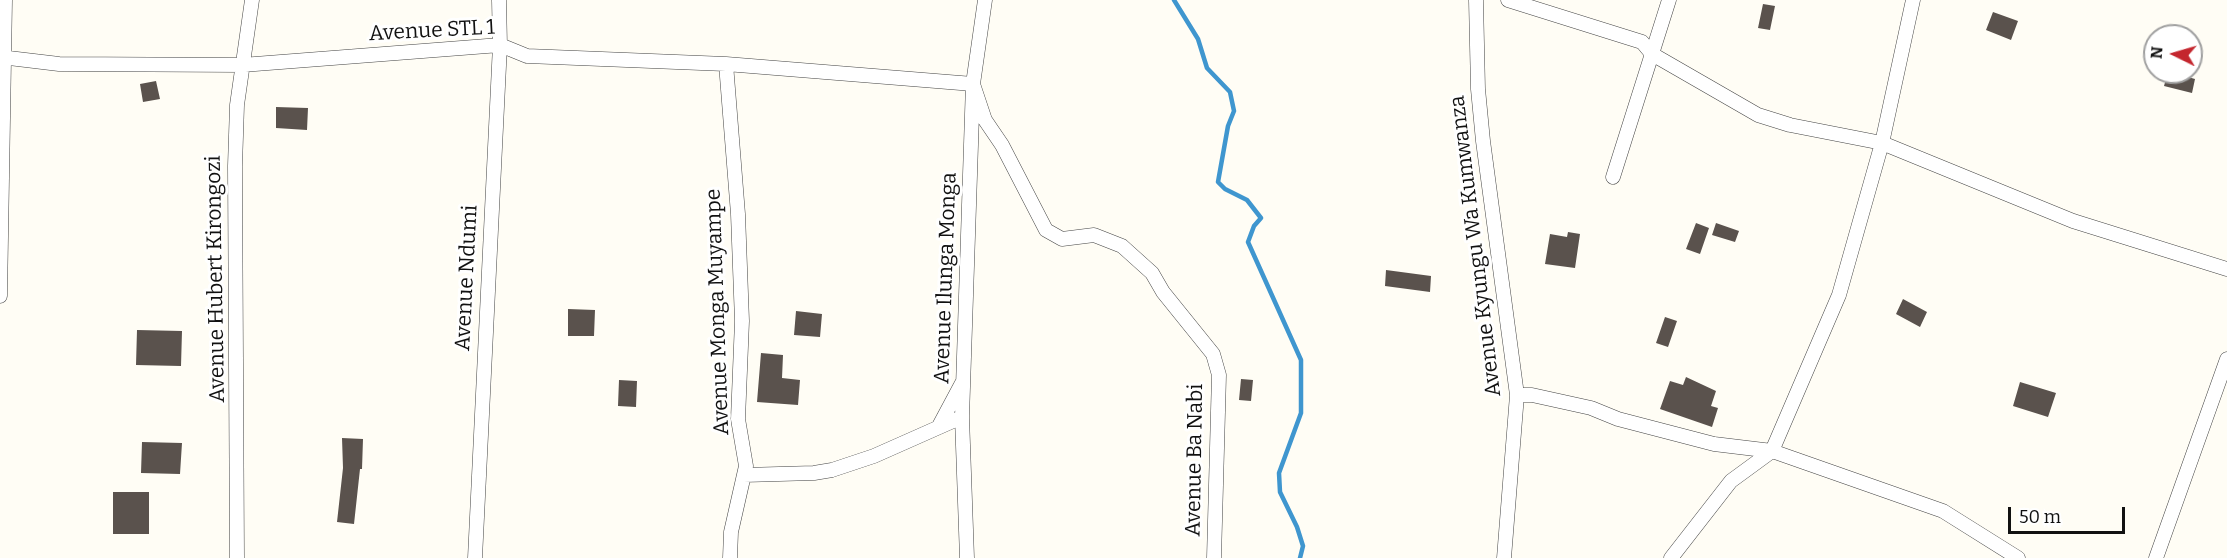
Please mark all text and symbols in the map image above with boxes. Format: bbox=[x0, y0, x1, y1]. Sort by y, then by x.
street label: Avenue STL 1 bbox=[368, 15, 496, 47]
north arrow bbox=[2143, 24, 2203, 84]
text: N bbox=[2147, 46, 2167, 60]
street label: Avenue Kyungu Wa Kumwanza bbox=[1445, 94, 1507, 398]
street label: Avenue Hubert Kirongozi bbox=[201, 155, 231, 403]
street label: Avenue Ilunga Monga bbox=[930, 172, 962, 384]
street label: Avenue Monga Muyampe bbox=[701, 188, 735, 436]
street label: Avenue Ndumi bbox=[451, 204, 483, 352]
street label: Avenue Ba Nabi bbox=[1181, 383, 1209, 537]
scale bar bbox=[2011, 495, 2128, 533]
text: 50 m bbox=[2019, 506, 2061, 528]

